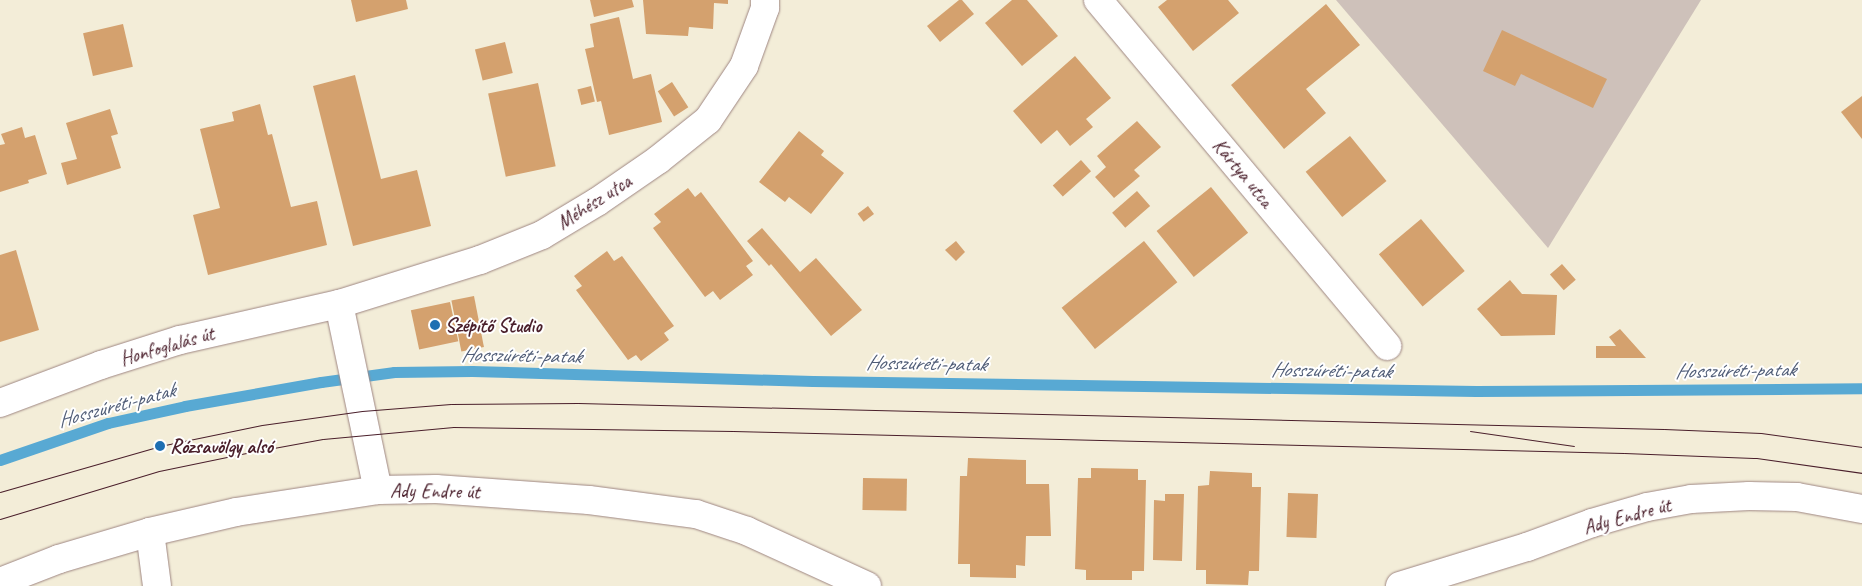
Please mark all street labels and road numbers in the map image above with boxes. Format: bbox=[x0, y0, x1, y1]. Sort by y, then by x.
street label: Kártya utca bbox=[1207, 134, 1279, 212]
street label: Méhész utca bbox=[552, 169, 636, 235]
street label: Honfoglalás út bbox=[117, 321, 217, 371]
street label: Ady Endre út bbox=[390, 478, 480, 504]
street label: Ady Endre út bbox=[1581, 493, 1673, 539]

